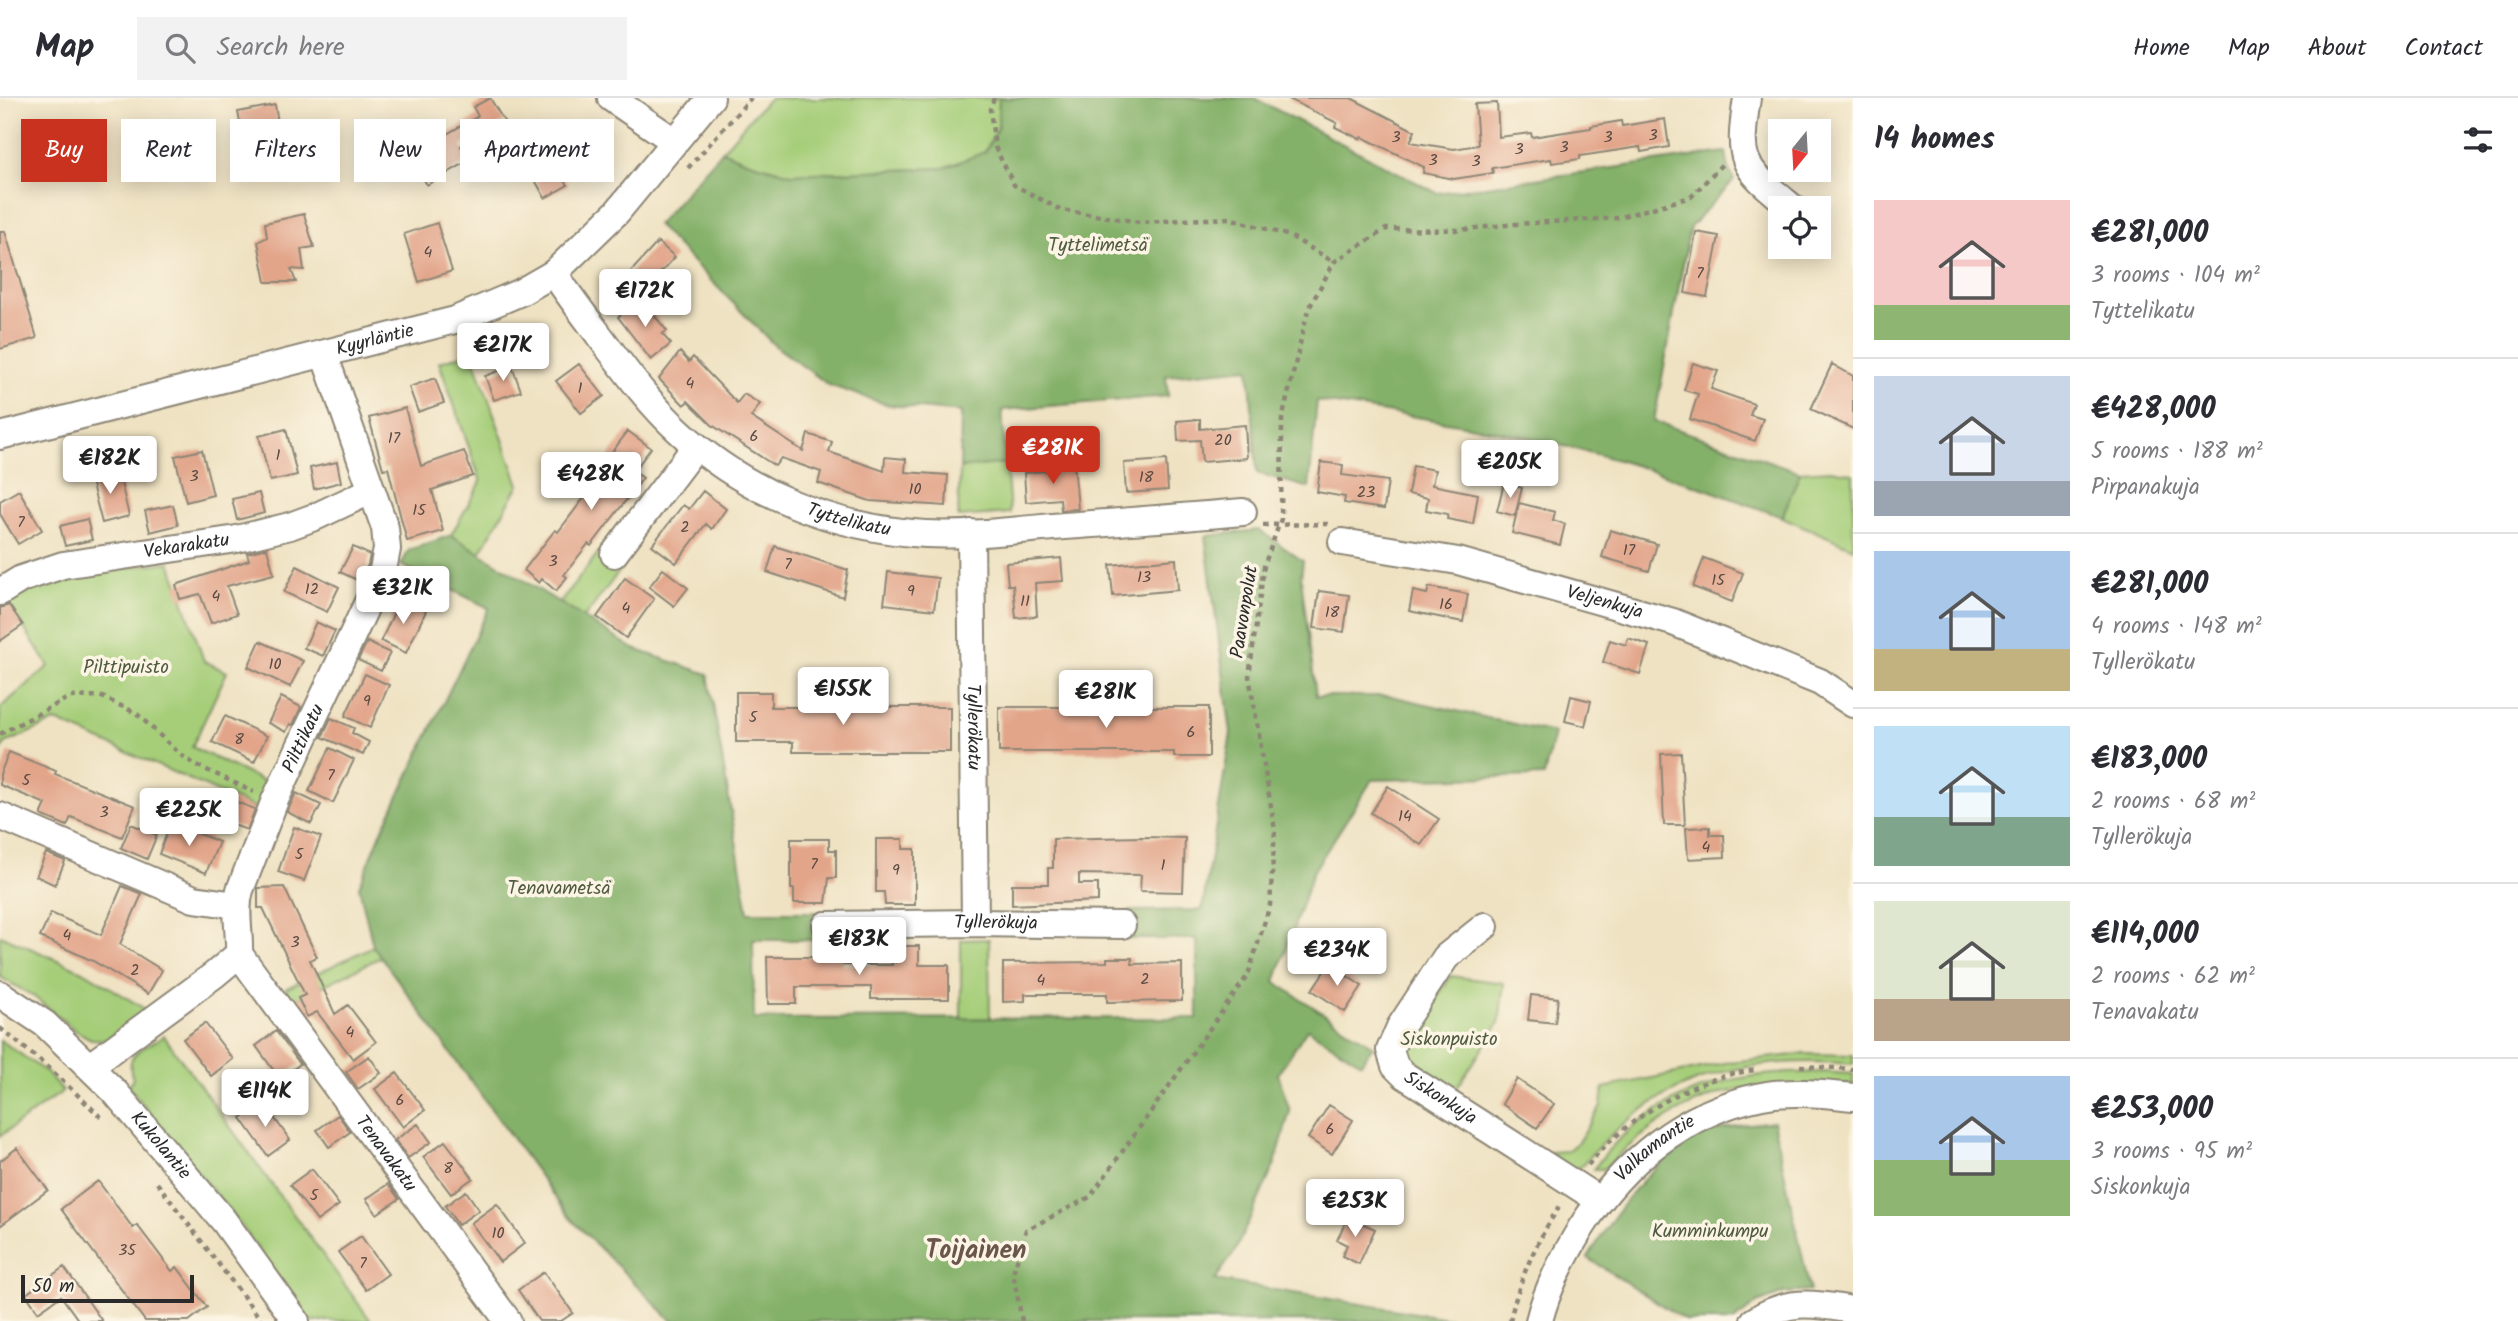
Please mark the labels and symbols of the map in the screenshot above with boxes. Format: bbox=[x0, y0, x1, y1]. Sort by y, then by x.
north arrow bbox=[1768, 119, 1830, 182]
house number: 3 bbox=[1648, 123, 1658, 148]
house number: 3 bbox=[1391, 125, 1401, 150]
house number: 3 bbox=[1603, 125, 1613, 150]
house number: 3 bbox=[1559, 135, 1569, 160]
house number: 3 bbox=[1514, 137, 1524, 162]
house number: 3 bbox=[1428, 148, 1438, 173]
house number: 3 bbox=[1471, 149, 1481, 174]
park label: Tyttelimetsä bbox=[1048, 231, 1149, 261]
house number: 4 bbox=[424, 240, 433, 265]
house number: 7 bbox=[1696, 261, 1704, 286]
pin: €172K bbox=[596, 270, 694, 329]
street label: Kyyrläntie bbox=[333, 316, 418, 365]
pin: €217K bbox=[454, 324, 552, 383]
house number: 4 bbox=[686, 371, 695, 396]
house number: 1 bbox=[577, 376, 583, 401]
house number: 6 bbox=[750, 424, 758, 449]
house number: 17 bbox=[388, 426, 401, 451]
pin: €281K bbox=[1004, 426, 1102, 486]
house number: 20 bbox=[1214, 428, 1232, 453]
pin: €182K bbox=[61, 436, 159, 496]
pin: €205K bbox=[1461, 440, 1559, 500]
house number: 1 bbox=[275, 443, 281, 468]
pin: €428K bbox=[542, 452, 640, 512]
house number: 3 bbox=[189, 464, 199, 489]
house number: 18 bbox=[1139, 465, 1154, 490]
house number: 10 bbox=[908, 477, 922, 502]
house number: 23 bbox=[1357, 480, 1375, 505]
street label: Tyttelikatu bbox=[802, 495, 893, 545]
house number: 15 bbox=[412, 498, 427, 523]
house number: 7 bbox=[17, 510, 25, 535]
house number: 2 bbox=[680, 515, 690, 540]
street label: Vekarakatu bbox=[142, 525, 231, 568]
house number: 17 bbox=[1623, 538, 1636, 563]
house number: 3 bbox=[548, 549, 558, 574]
house number: 7 bbox=[784, 552, 792, 577]
street label: Paavonpolut bbox=[1223, 563, 1267, 661]
house number: 13 bbox=[1137, 565, 1151, 590]
pin: €321K bbox=[354, 566, 452, 626]
house number: 15 bbox=[1711, 568, 1726, 593]
house number: 12 bbox=[305, 577, 319, 602]
street label: Veljenkuja bbox=[1563, 577, 1647, 628]
house number: 9 bbox=[907, 579, 915, 604]
house number: 4 bbox=[212, 584, 221, 609]
house number: 11 bbox=[1020, 589, 1030, 614]
house number: 16 bbox=[1439, 592, 1453, 617]
house number: 4 bbox=[622, 596, 631, 621]
house number: 18 bbox=[1325, 600, 1340, 625]
house number: 10 bbox=[268, 652, 282, 677]
park label: Pilttipuisto bbox=[83, 653, 169, 683]
pin: €155K bbox=[794, 668, 892, 727]
pin: €281K bbox=[1057, 670, 1155, 730]
street label: Tyllerökatu bbox=[958, 684, 988, 770]
house number: 9 bbox=[363, 689, 371, 714]
street label: Pilttikatu bbox=[275, 699, 333, 778]
house number: 5 bbox=[749, 705, 759, 730]
house number: 6 bbox=[1187, 720, 1195, 745]
house number: 8 bbox=[234, 727, 244, 752]
house number: 7 bbox=[327, 763, 335, 788]
house number: 5 bbox=[22, 768, 32, 793]
pin: €225K bbox=[140, 788, 238, 848]
house number: 3 bbox=[99, 800, 109, 825]
house number: 14 bbox=[1398, 804, 1412, 829]
house number: 4 bbox=[1702, 835, 1711, 860]
house number: 5 bbox=[295, 842, 305, 867]
house number: 7 bbox=[810, 852, 818, 877]
house number: 1 bbox=[1160, 853, 1166, 878]
house number: 9 bbox=[892, 858, 900, 883]
park label: Tenavametsä bbox=[508, 874, 611, 904]
street label: Tyllerökuja bbox=[954, 908, 1038, 939]
pin: €183K bbox=[810, 918, 908, 977]
house number: 4 bbox=[63, 923, 72, 948]
pin: €234K bbox=[1288, 928, 1386, 988]
house number: 3 bbox=[290, 930, 300, 955]
house number: 2 bbox=[130, 958, 140, 983]
house number: 2 bbox=[1140, 967, 1150, 992]
house number: 4 bbox=[1037, 968, 1046, 993]
house number: 4 bbox=[346, 1020, 355, 1045]
park label: Siskonpuisto bbox=[1400, 1025, 1498, 1055]
street label: Siskonkuja bbox=[1397, 1063, 1483, 1133]
pin: €114K bbox=[216, 1070, 314, 1129]
house number: 6 bbox=[396, 1088, 404, 1113]
street label: Kukolantie bbox=[122, 1105, 199, 1187]
street label: Valkamantie bbox=[1607, 1107, 1701, 1189]
street label: Tenavakatu bbox=[347, 1109, 424, 1199]
house number: 6 bbox=[1326, 1117, 1334, 1142]
house number: 8 bbox=[443, 1156, 453, 1181]
pin: €253K bbox=[1306, 1180, 1404, 1239]
house number: 5 bbox=[310, 1183, 320, 1208]
park label: Kumminkumpu bbox=[1652, 1217, 1768, 1247]
house number: 10 bbox=[491, 1221, 505, 1246]
district label: Toijainen bbox=[925, 1230, 1027, 1272]
house number: 35 bbox=[118, 1238, 137, 1263]
house number: 7 bbox=[359, 1251, 367, 1276]
scale bar bbox=[21, 1272, 194, 1304]

